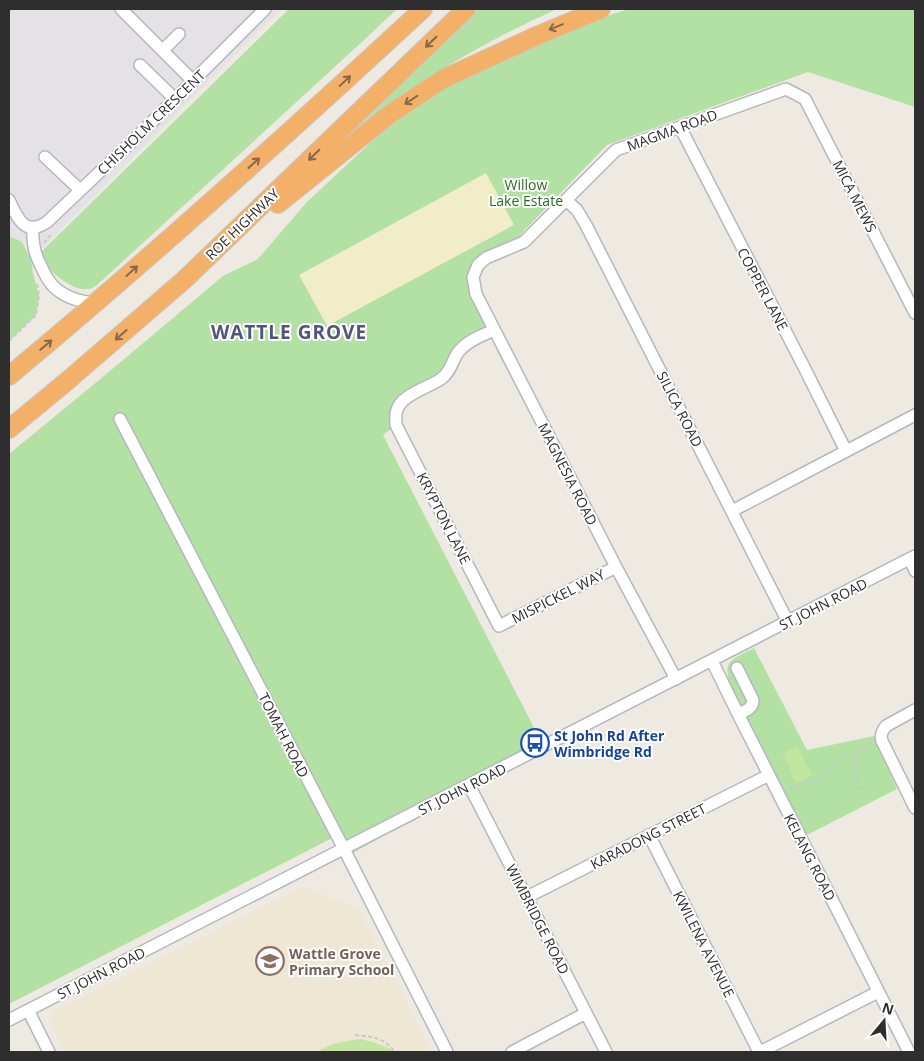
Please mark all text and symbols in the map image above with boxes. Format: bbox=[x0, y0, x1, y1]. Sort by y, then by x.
one-way arrow bbox=[549, 23, 564, 33]
one-way arrow bbox=[425, 36, 437, 49]
street label: CHISHOLM CRESCENT bbox=[93, 65, 209, 179]
one-way arrow bbox=[338, 75, 351, 87]
one-way arrow bbox=[405, 95, 419, 105]
street label: MAGMA ROAD bbox=[624, 105, 720, 155]
one-way arrow bbox=[308, 149, 320, 161]
one-way arrow bbox=[248, 157, 261, 169]
street label: MICA MEWS bbox=[829, 157, 881, 235]
park label: Willow Lake Estate bbox=[489, 175, 563, 210]
street label: ROE HIGHWAY bbox=[201, 184, 283, 264]
street label: COPPER LANE bbox=[733, 244, 793, 334]
one-way arrow bbox=[126, 265, 139, 277]
district label: WATTLE GROVE bbox=[211, 319, 367, 345]
one-way arrow bbox=[114, 329, 127, 340]
one-way arrow bbox=[40, 339, 53, 350]
street label: SILICA ROAD bbox=[653, 368, 707, 450]
street label: MAGNESIA ROAD bbox=[534, 420, 602, 528]
street label: KRYPTON LANE bbox=[413, 469, 475, 567]
street label: MISPICKEL WAY bbox=[508, 564, 608, 628]
street label: ST JOHN ROAD bbox=[776, 574, 870, 634]
street label: TOMAH ROAD bbox=[255, 689, 313, 781]
place label: St John Rd After Wimbridge Rd bbox=[554, 726, 665, 761]
bus stop icon: St John Rd After Wimbridge Rd bbox=[520, 728, 550, 758]
street label: ST JOHN ROAD bbox=[415, 759, 509, 819]
street label: KARADONG STREET bbox=[587, 798, 709, 873]
street label: KELANG ROAD bbox=[780, 810, 840, 904]
street label: WIMBRIDGE ROAD bbox=[502, 861, 574, 977]
street label: KWILENA AVENUE bbox=[669, 888, 739, 1000]
street label: ST JOHN ROAD bbox=[54, 943, 148, 1003]
place label: Wattle Grove Primary School bbox=[289, 944, 394, 979]
school or university icon: Wattle Grove Primary School bbox=[255, 946, 285, 976]
north arrow bbox=[859, 996, 909, 1046]
text: N bbox=[880, 997, 897, 1019]

